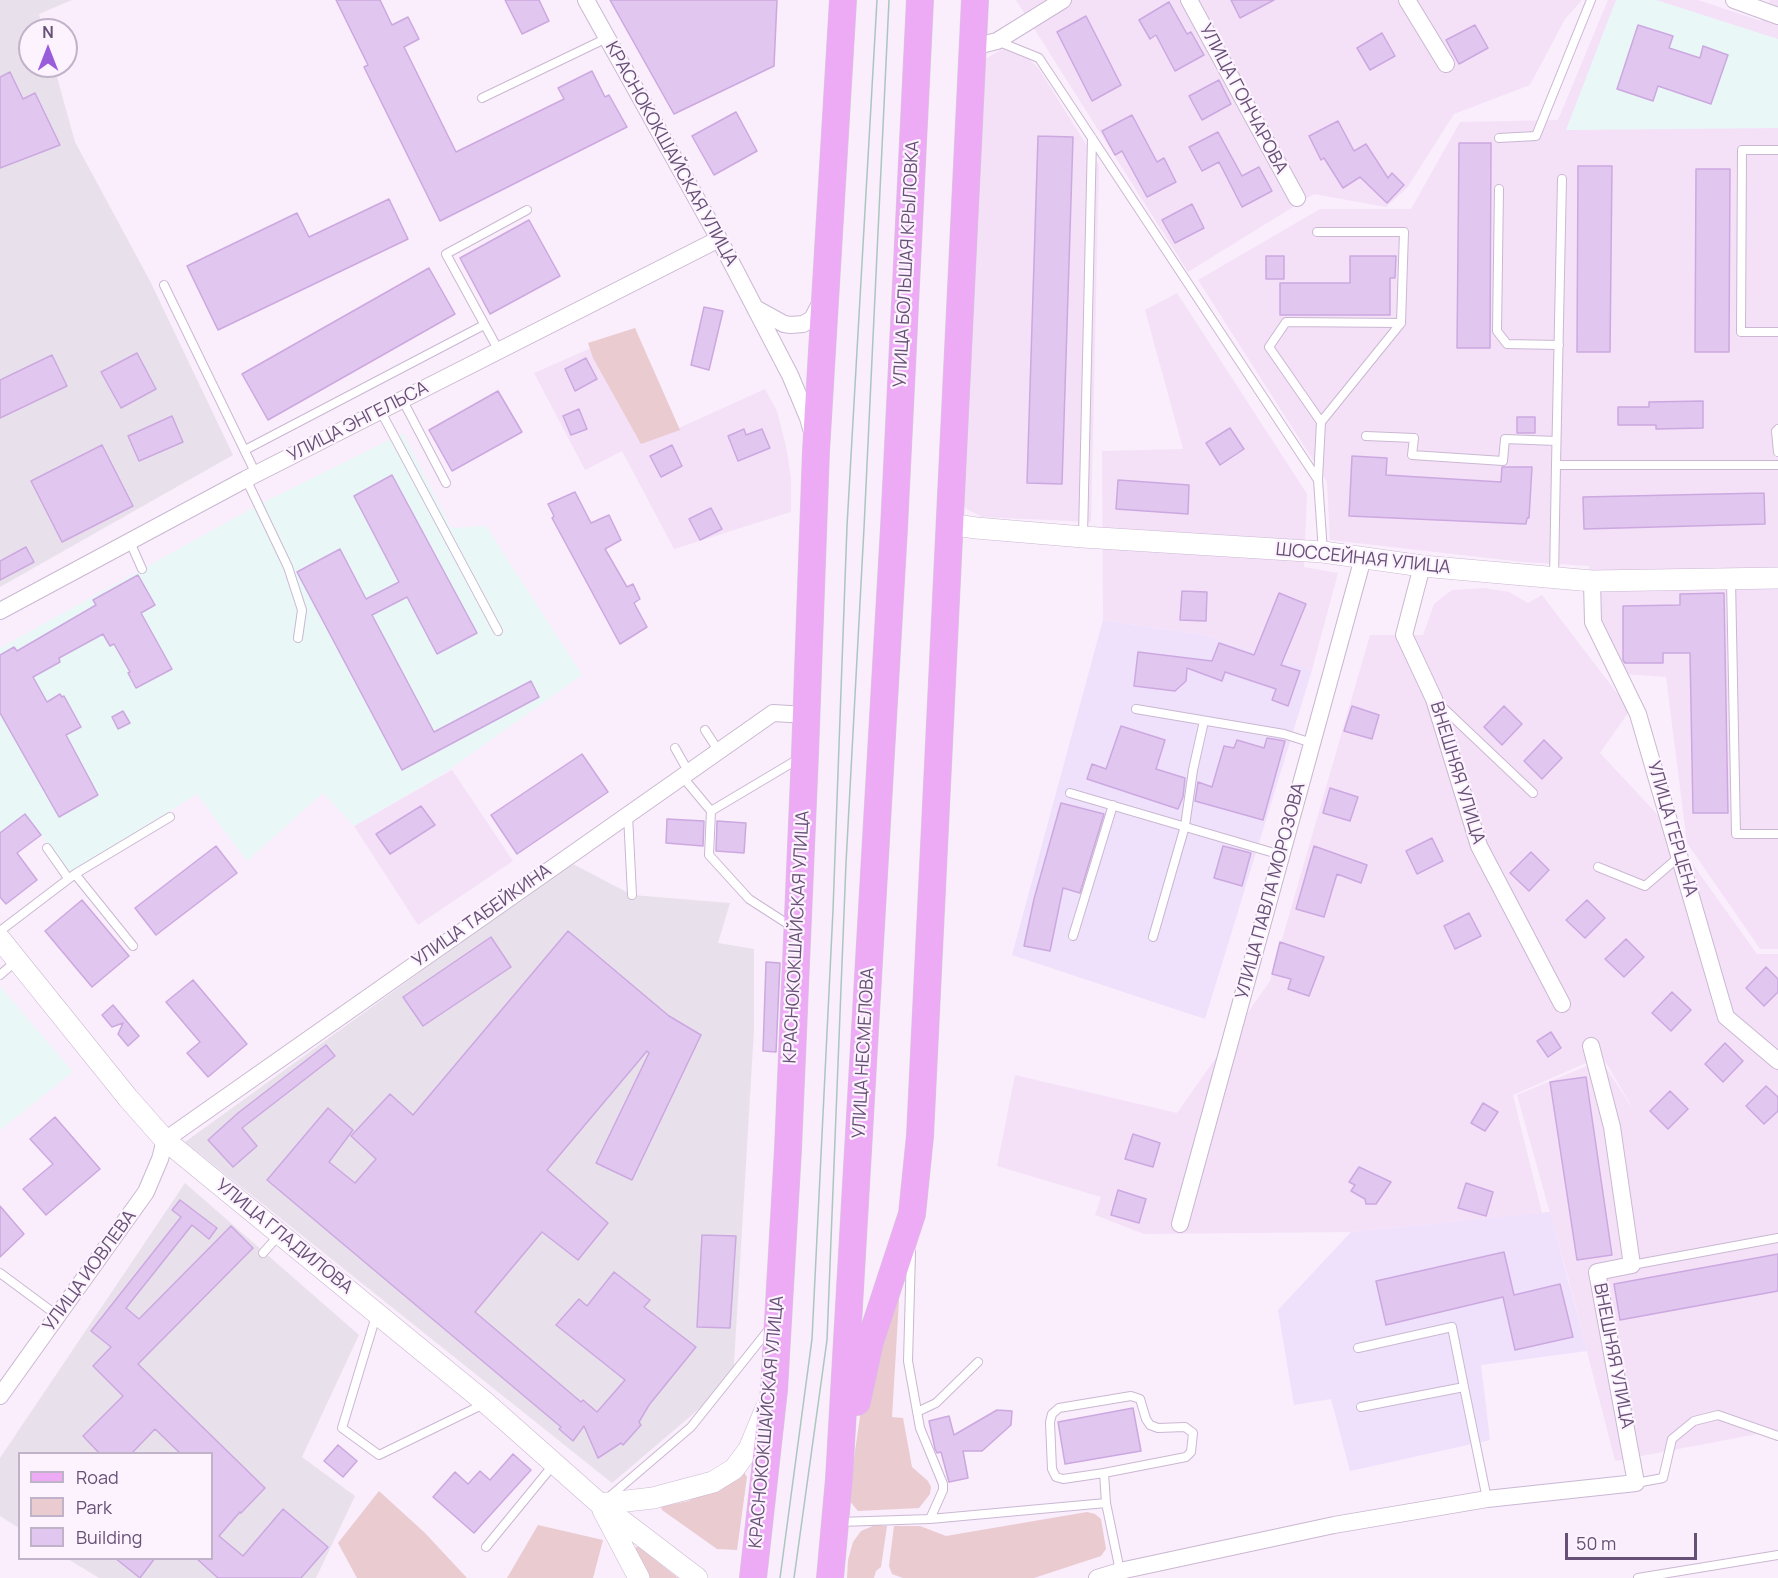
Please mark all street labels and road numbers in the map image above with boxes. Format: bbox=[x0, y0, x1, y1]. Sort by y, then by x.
street label: УЛИЦА ГОНЧАРОВА bbox=[1194, 20, 1292, 178]
street label: КРАСНОКОКШАЙСКАЯ УЛИЦА bbox=[600, 38, 742, 270]
street label: УЛИЦА БОЛЬШАЯ КРЫЛОВКА bbox=[890, 140, 924, 388]
street label: УЛИЦА ЭНГЕЛЬСА bbox=[284, 377, 432, 467]
street label: ШОССЕЙНАЯ УЛИЦА bbox=[1275, 539, 1451, 579]
street label: ВНЕШНЯЯ УЛИЦА bbox=[1425, 699, 1489, 847]
street label: УЛИЦА ГЕРЦЕНА bbox=[1642, 759, 1702, 899]
street label: УЛИЦА ПАВЛА МОРОЗОВА bbox=[1232, 780, 1310, 1002]
street label: КРАСНОКОКШАЙСКАЯ УЛИЦА bbox=[780, 810, 814, 1064]
street label: УЛИЦА ТАБЕЙКИНА bbox=[408, 860, 556, 972]
street label: УЛИЦА НЕСМЕЛОВА bbox=[849, 967, 879, 1139]
street label: УЛИЦА ГЛАДИЛОВА bbox=[211, 1175, 357, 1299]
street label: УЛИЦА ИОВЛЕВА bbox=[39, 1206, 141, 1336]
street label: ВНЕШНЯЯ УЛИЦА bbox=[1588, 1281, 1638, 1431]
street label: КРАСНОКОКШАЙСКАЯ УЛИЦА bbox=[745, 1295, 789, 1549]

